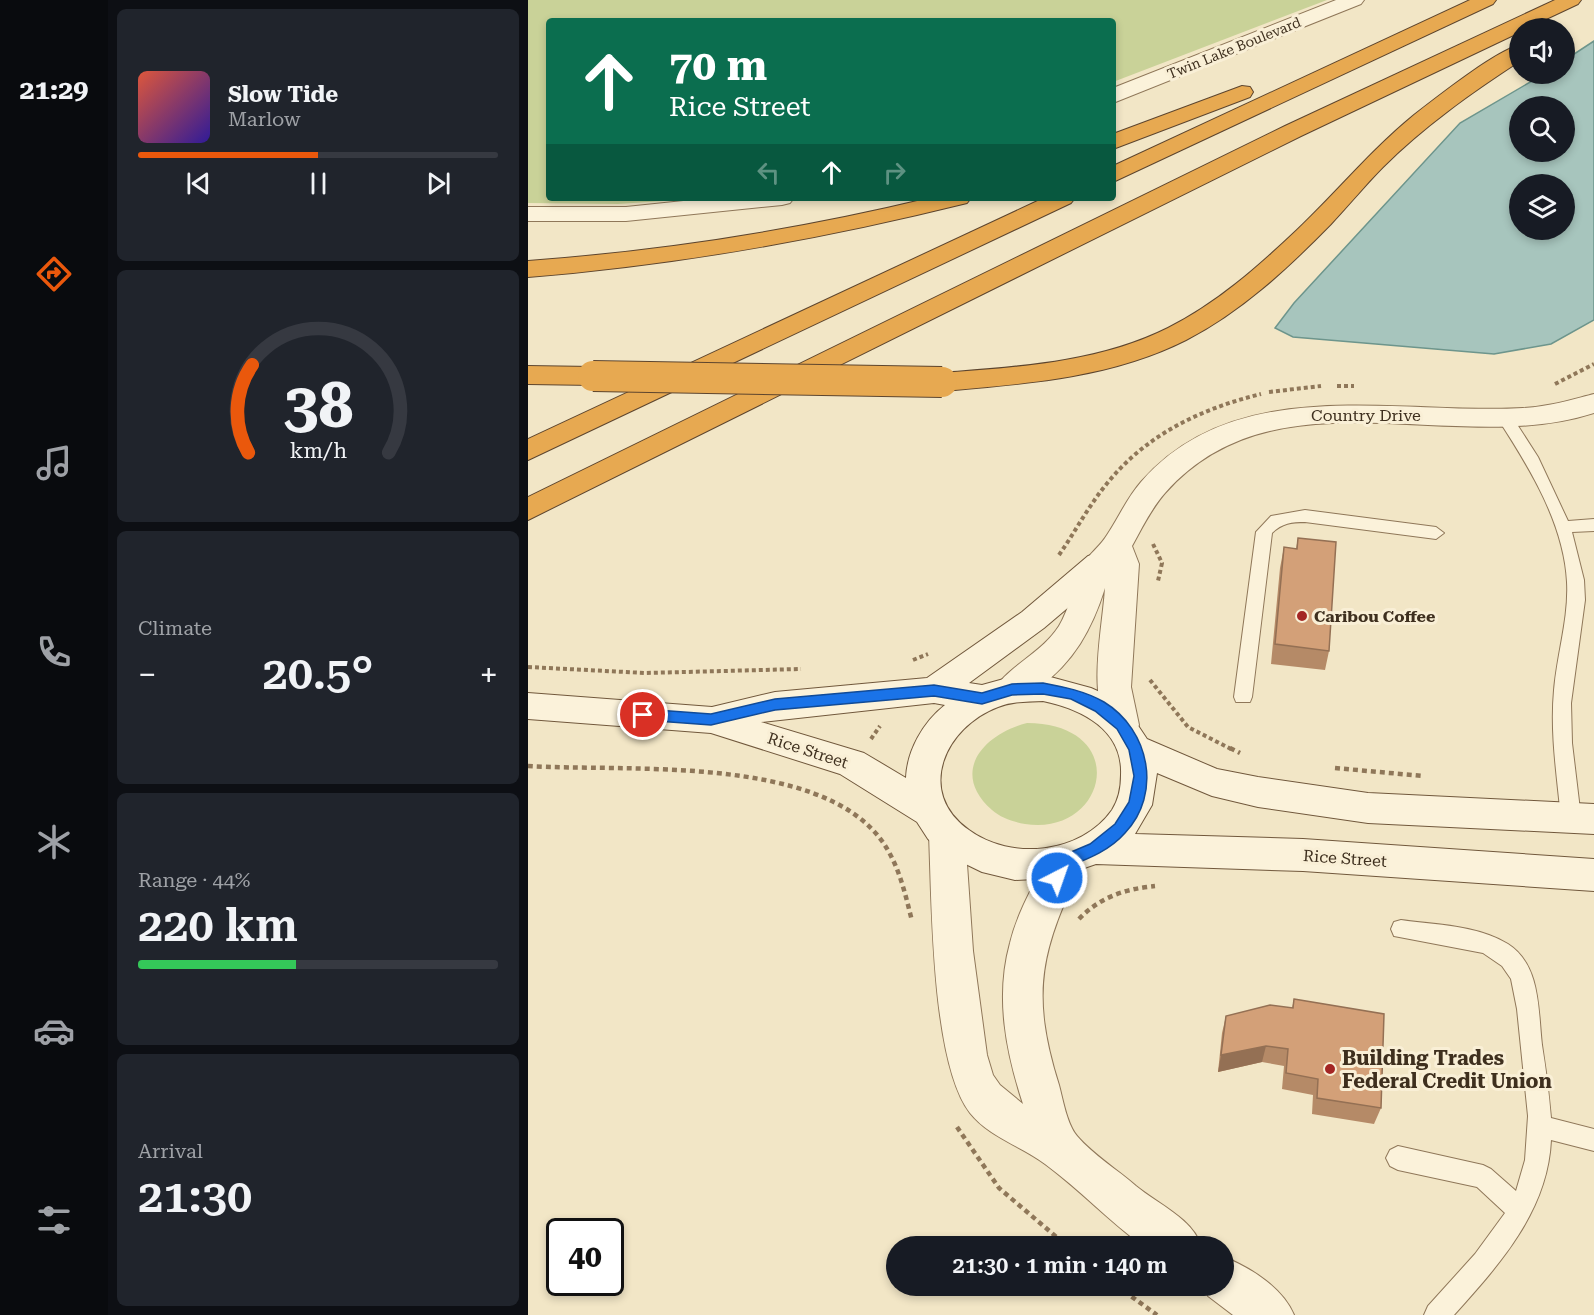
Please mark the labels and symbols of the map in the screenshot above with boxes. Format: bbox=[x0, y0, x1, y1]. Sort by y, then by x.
street label: Twin Lake Boulevard bbox=[1165, 14, 1303, 82]
street label: Country Drive bbox=[1311, 406, 1421, 425]
place label: Caribou Coffee bbox=[1314, 607, 1435, 626]
marker: Caribou Coffee bbox=[1295, 609, 1309, 623]
pin bbox=[617, 689, 668, 740]
street label: Rice Street bbox=[765, 728, 851, 772]
position arrow bbox=[1025, 846, 1089, 910]
street label: Rice Street bbox=[1302, 846, 1388, 871]
place label: Building Trades Federal Credit Union bbox=[1342, 1046, 1552, 1093]
marker: Building Trades Federal Credit Union bbox=[1323, 1062, 1337, 1076]
speed limit sign: 40 bbox=[546, 1218, 624, 1296]

